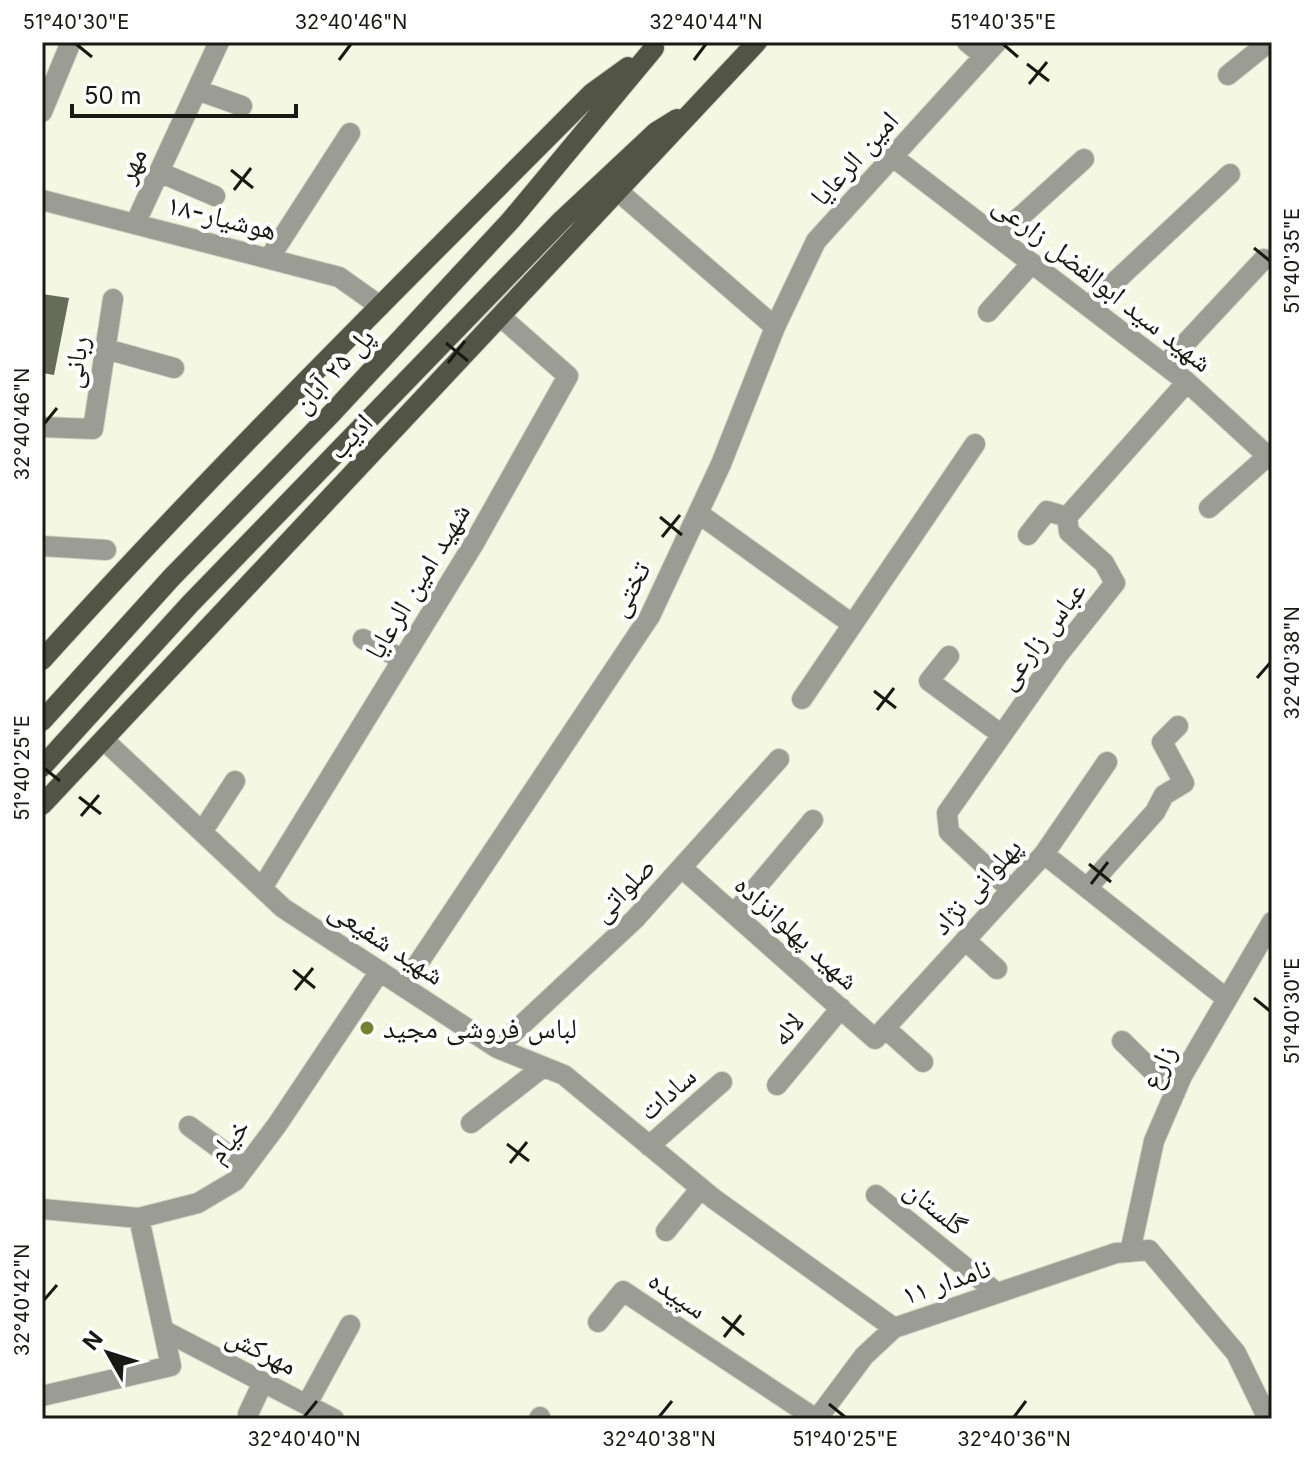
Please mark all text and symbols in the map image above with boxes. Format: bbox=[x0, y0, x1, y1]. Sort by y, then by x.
text: 51°40'30"E bbox=[23, 10, 129, 34]
text: 32°40'46"N bbox=[295, 10, 407, 34]
text: 32°40'44"N bbox=[649, 10, 763, 34]
text: 51°40'35"E bbox=[950, 10, 1056, 34]
scale bar bbox=[72, 68, 296, 118]
text: 50 m bbox=[84, 81, 142, 110]
street label: امین الرعایا bbox=[803, 104, 906, 213]
street label: مهر bbox=[108, 142, 154, 189]
street label: ۱۸-هوشیار bbox=[164, 187, 280, 247]
street label: شهید سید ابوالفضل زارعی bbox=[986, 187, 1219, 380]
text: 51°40'35"E bbox=[1280, 208, 1304, 314]
street label: پل ۲۵ آبان bbox=[285, 320, 382, 421]
street label: ربانی bbox=[54, 333, 97, 391]
text: 32°40'46"N bbox=[10, 368, 34, 480]
street label: ادیب bbox=[320, 406, 380, 466]
street label: شهید امین الرعایا bbox=[357, 497, 478, 666]
street label: تختی bbox=[600, 556, 658, 623]
street label: عباس زارعی bbox=[989, 574, 1094, 697]
text: 32°40'38"N bbox=[1280, 606, 1304, 720]
text: 51°40'25"E bbox=[10, 715, 34, 821]
street label: پهلوانی نژاد bbox=[924, 830, 1029, 942]
street label: صلواتی bbox=[584, 849, 663, 929]
street label: شهید پهلوانزاده bbox=[728, 867, 866, 997]
street label: شهید شفیعی bbox=[322, 892, 451, 993]
text: 51°40'30"E bbox=[1280, 958, 1304, 1064]
street label: لاله bbox=[763, 1005, 811, 1053]
place label: لباس فروشی مجید bbox=[383, 1011, 577, 1046]
marker: لباس فروشی مجید bbox=[358, 1019, 376, 1037]
street label: زارع bbox=[1133, 1039, 1184, 1095]
street label: سادات bbox=[631, 1059, 703, 1127]
street label: خیام bbox=[199, 1110, 258, 1171]
street label: گلستان bbox=[898, 1172, 974, 1243]
text: 32°40'42"N bbox=[10, 1244, 34, 1356]
street label: ۱۱ نامدار bbox=[897, 1250, 995, 1312]
street label: سپیده bbox=[642, 1262, 714, 1326]
north arrow bbox=[68, 1313, 148, 1393]
street label: مهرکش bbox=[220, 1318, 303, 1383]
text: N bbox=[77, 1326, 108, 1355]
text: 32°40'40"N bbox=[248, 1427, 360, 1451]
text: 32°40'38"N bbox=[602, 1427, 716, 1451]
text: 51°40'25"E bbox=[792, 1427, 898, 1451]
text: 32°40'36"N bbox=[957, 1427, 1071, 1451]

